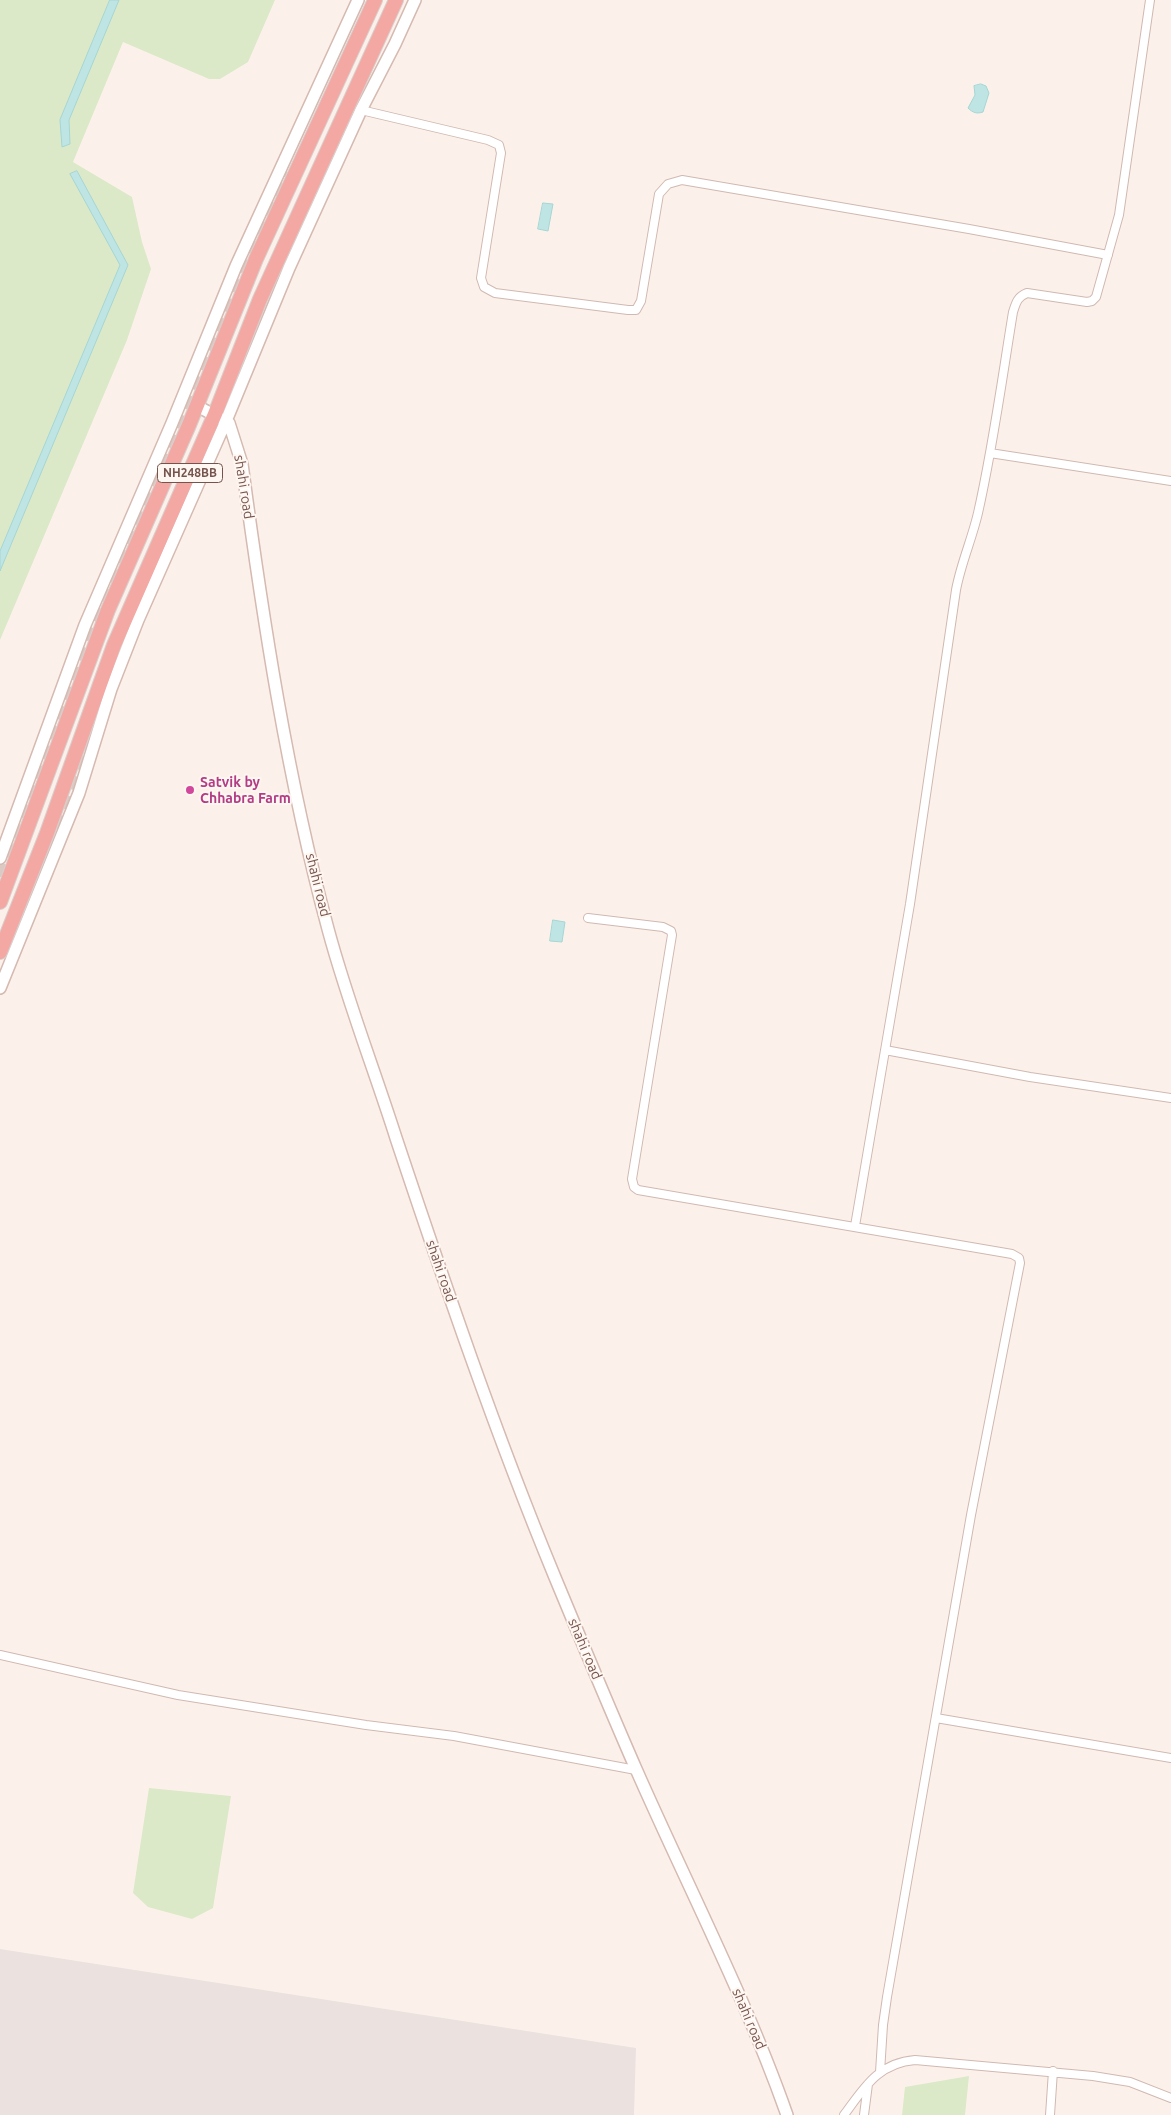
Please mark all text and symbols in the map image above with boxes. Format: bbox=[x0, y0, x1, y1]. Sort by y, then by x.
street label: shahi road bbox=[231, 454, 257, 520]
road number: NH248BB bbox=[158, 463, 222, 482]
place label: Satvik by Chhabra Farm bbox=[200, 774, 291, 806]
marker: Satvik by Chhabra Farm bbox=[184, 784, 196, 796]
street label: shahi road bbox=[302, 852, 334, 918]
street label: shahi road bbox=[423, 1238, 459, 1304]
street label: shahi road bbox=[565, 1616, 605, 1682]
street label: shahi road bbox=[729, 1986, 769, 2052]

